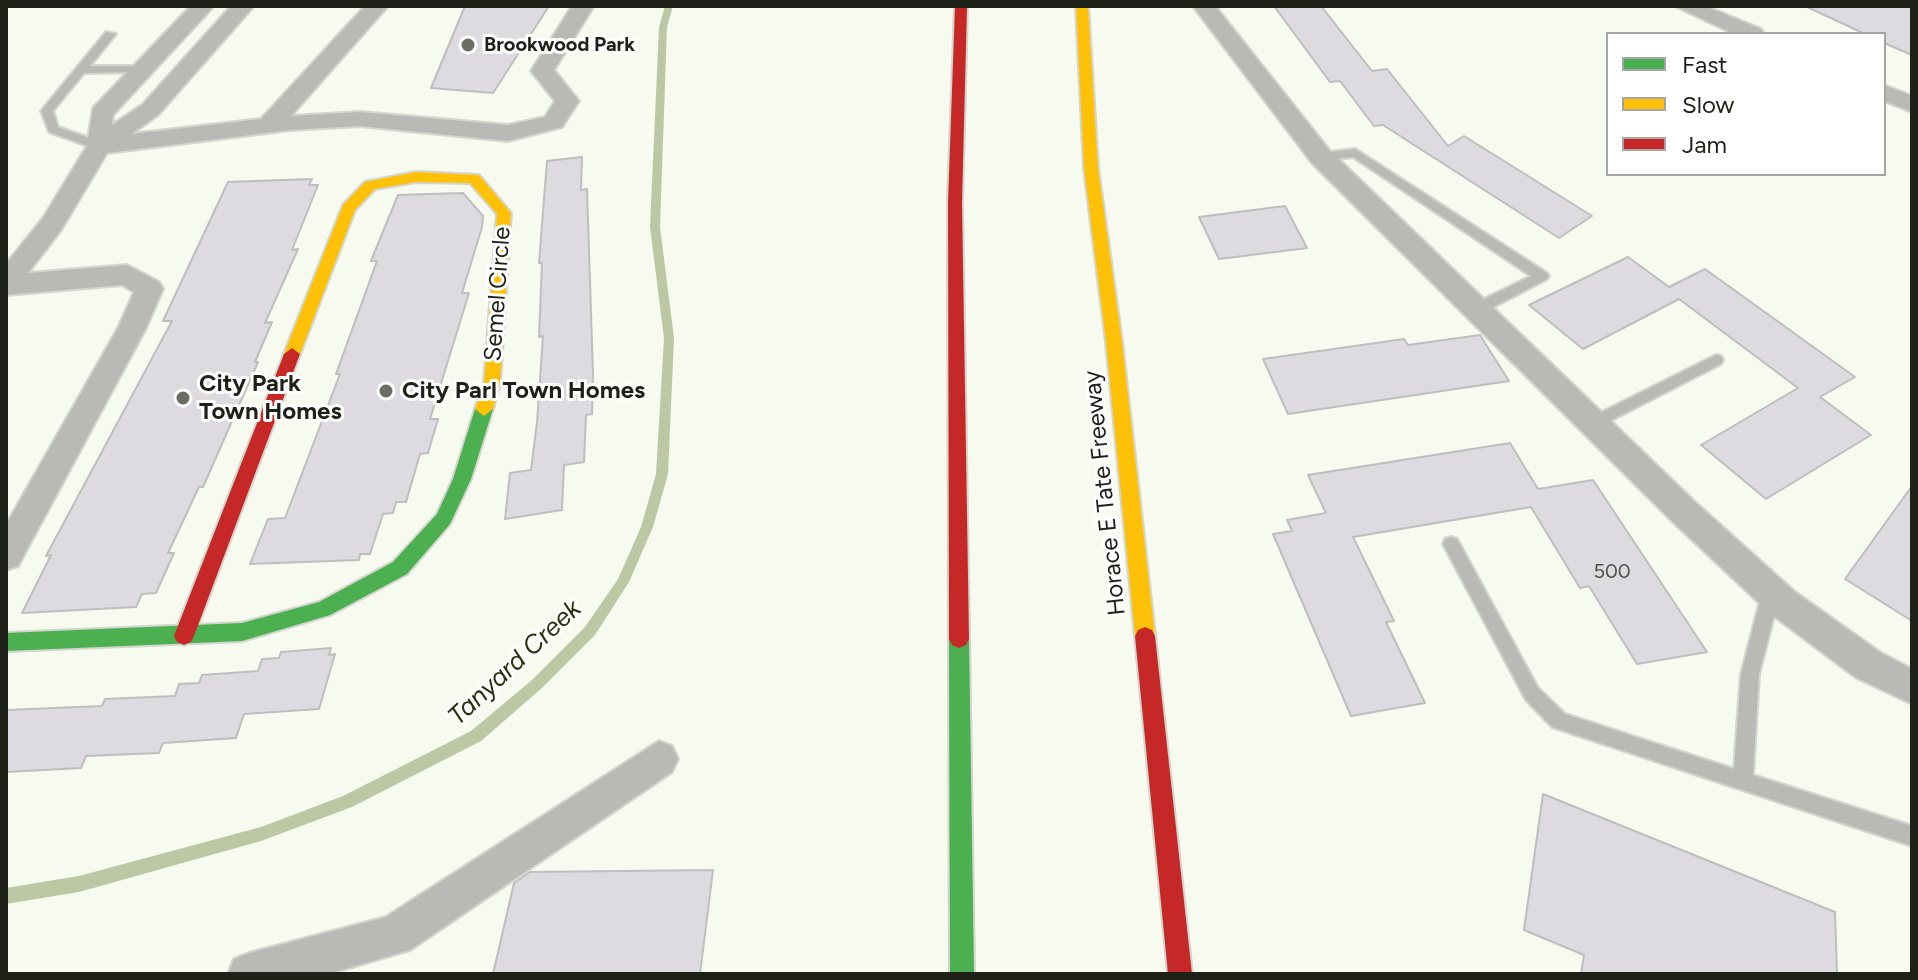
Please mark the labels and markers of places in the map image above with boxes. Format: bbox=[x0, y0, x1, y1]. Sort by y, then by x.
place label: Brookwood Park bbox=[484, 33, 635, 57]
marker: Brookwood Park bbox=[459, 36, 477, 54]
place label: City Park Town Homes bbox=[199, 370, 342, 426]
place label: City Parl Town Homes bbox=[402, 377, 645, 405]
marker: City Parl Town Homes bbox=[377, 382, 395, 400]
marker: City Park Town Homes bbox=[174, 389, 192, 407]

